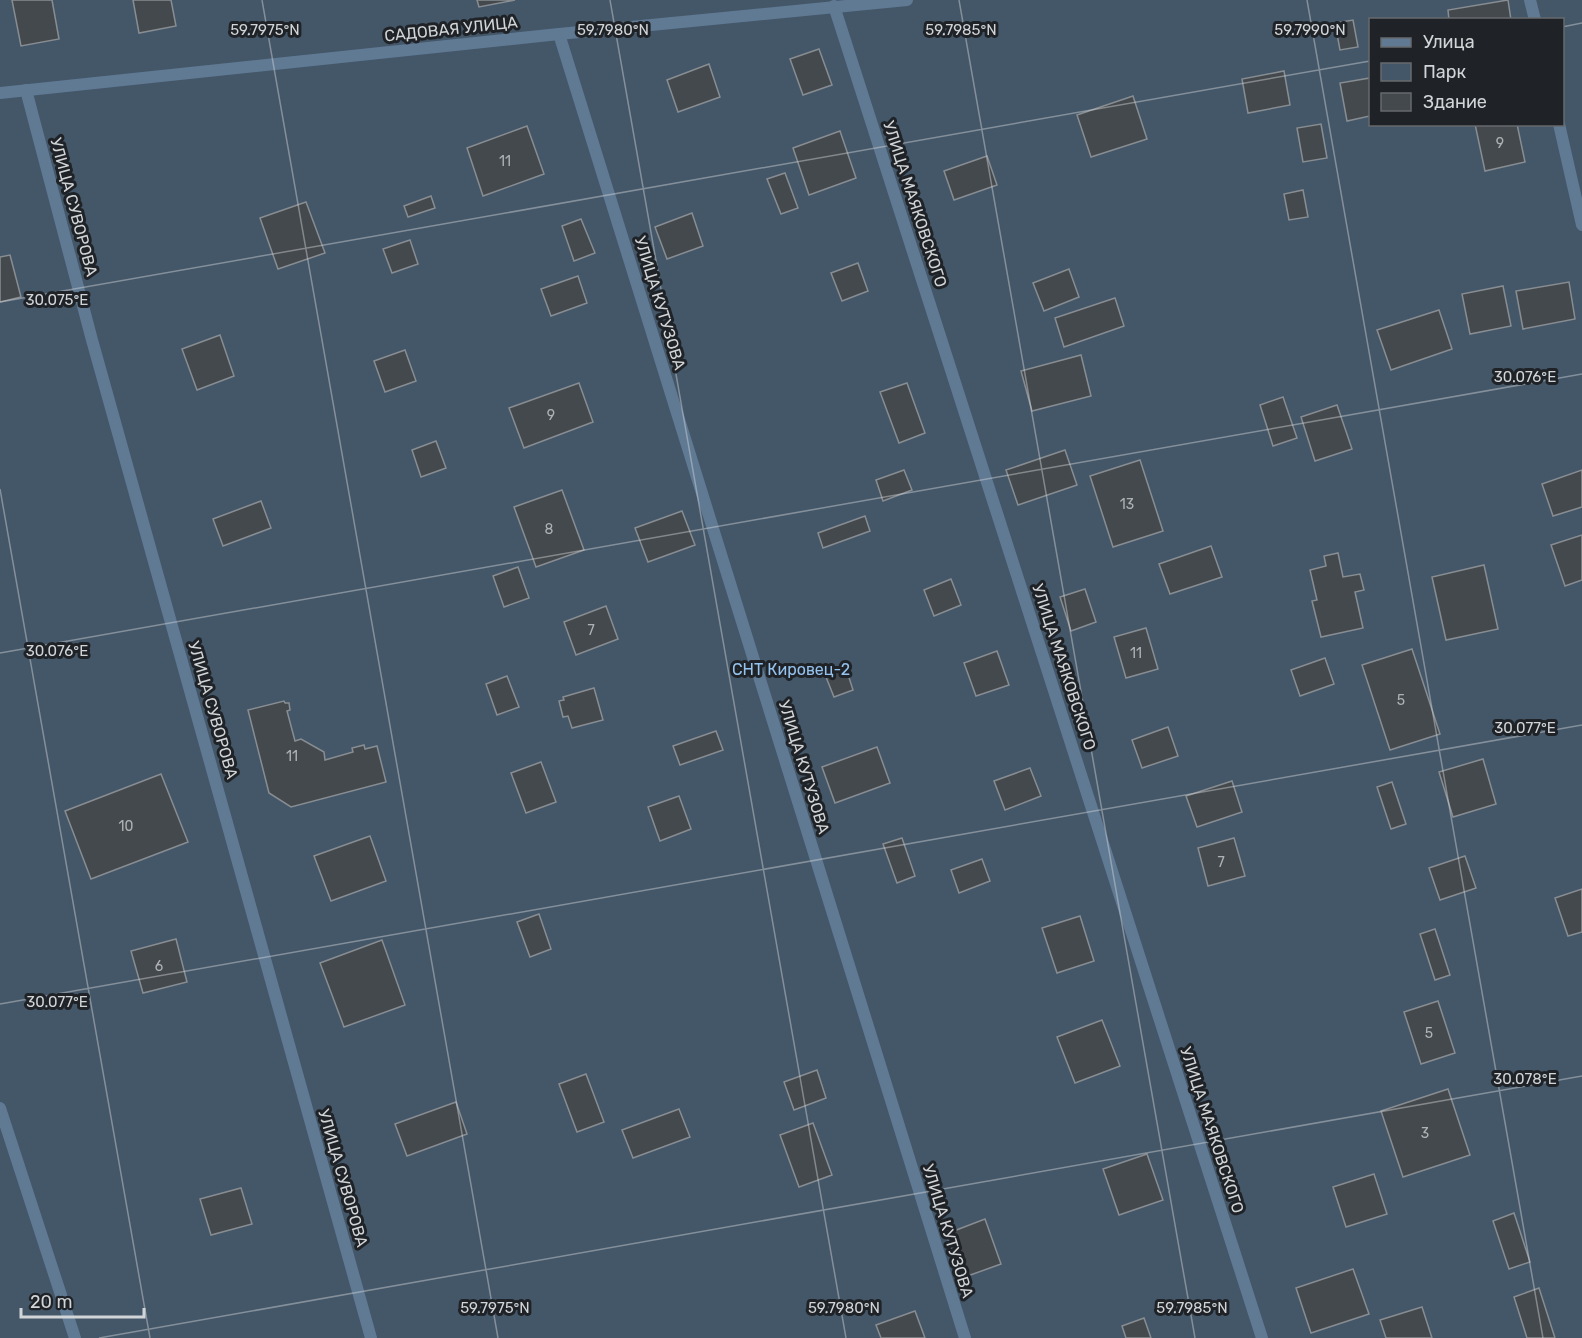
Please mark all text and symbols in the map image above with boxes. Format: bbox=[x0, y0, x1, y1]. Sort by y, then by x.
street label: САДОВАЯ УЛИЦА bbox=[383, 13, 519, 45]
legend bbox=[1369, 18, 1564, 126]
text: 59.7975°N bbox=[230, 21, 300, 39]
text: 59.7980°N bbox=[577, 21, 649, 39]
text: 59.7985°N bbox=[925, 21, 997, 39]
text: 59.7990°N bbox=[1274, 21, 1346, 39]
text: Улица bbox=[1423, 31, 1475, 53]
text: Парк bbox=[1423, 61, 1467, 83]
text: Здание bbox=[1423, 91, 1487, 113]
street label: УЛИЦА МАЯКОВСКОГО bbox=[879, 118, 951, 290]
house number: 9 bbox=[1496, 135, 1504, 152]
street label: УЛИЦА СУВОРОВА bbox=[46, 136, 102, 279]
house number: 11 bbox=[499, 153, 511, 170]
street label: УЛИЦА КУТУЗОВА bbox=[631, 234, 689, 372]
text: 30.075°E bbox=[26, 291, 88, 309]
text: 30.076°E bbox=[1494, 368, 1556, 386]
house number: 9 bbox=[547, 407, 555, 424]
house number: 13 bbox=[1120, 496, 1134, 513]
house number: 8 bbox=[545, 521, 554, 538]
street label: УЛИЦА МАЯКОВСКОГО bbox=[1028, 581, 1100, 753]
house number: 7 bbox=[587, 622, 595, 639]
street label: УЛИЦА СУВОРОВА bbox=[184, 639, 242, 781]
text: 30.076°E bbox=[26, 642, 88, 660]
house number: 11 bbox=[1130, 645, 1142, 662]
park label: СНТ Кировец-2 bbox=[732, 660, 850, 679]
house number: 5 bbox=[1397, 692, 1405, 709]
street label: УЛИЦА КУТУЗОВА bbox=[775, 698, 833, 836]
text: 30.077°E bbox=[1494, 719, 1556, 737]
house number: 11 bbox=[286, 748, 298, 765]
house number: 10 bbox=[119, 818, 134, 835]
house number: 7 bbox=[1217, 854, 1225, 871]
house number: 6 bbox=[155, 958, 163, 975]
text: 30.077°E bbox=[26, 993, 88, 1011]
house number: 5 bbox=[1425, 1025, 1433, 1042]
street label: УЛИЦА МАЯКОВСКОГО bbox=[1176, 1044, 1248, 1216]
text: 30.078°E bbox=[1493, 1070, 1557, 1088]
street label: УЛИЦА СУВОРОВА bbox=[314, 1107, 372, 1249]
house number: 3 bbox=[1421, 1125, 1429, 1142]
street label: УЛИЦА КУТУЗОВА bbox=[919, 1162, 977, 1300]
scale bar bbox=[21, 1281, 144, 1319]
text: 20 m bbox=[30, 1291, 72, 1313]
text: 59.7975°N bbox=[460, 1299, 530, 1317]
text: 59.7980°N bbox=[808, 1299, 880, 1317]
text: 59.7985°N bbox=[1156, 1299, 1228, 1317]

